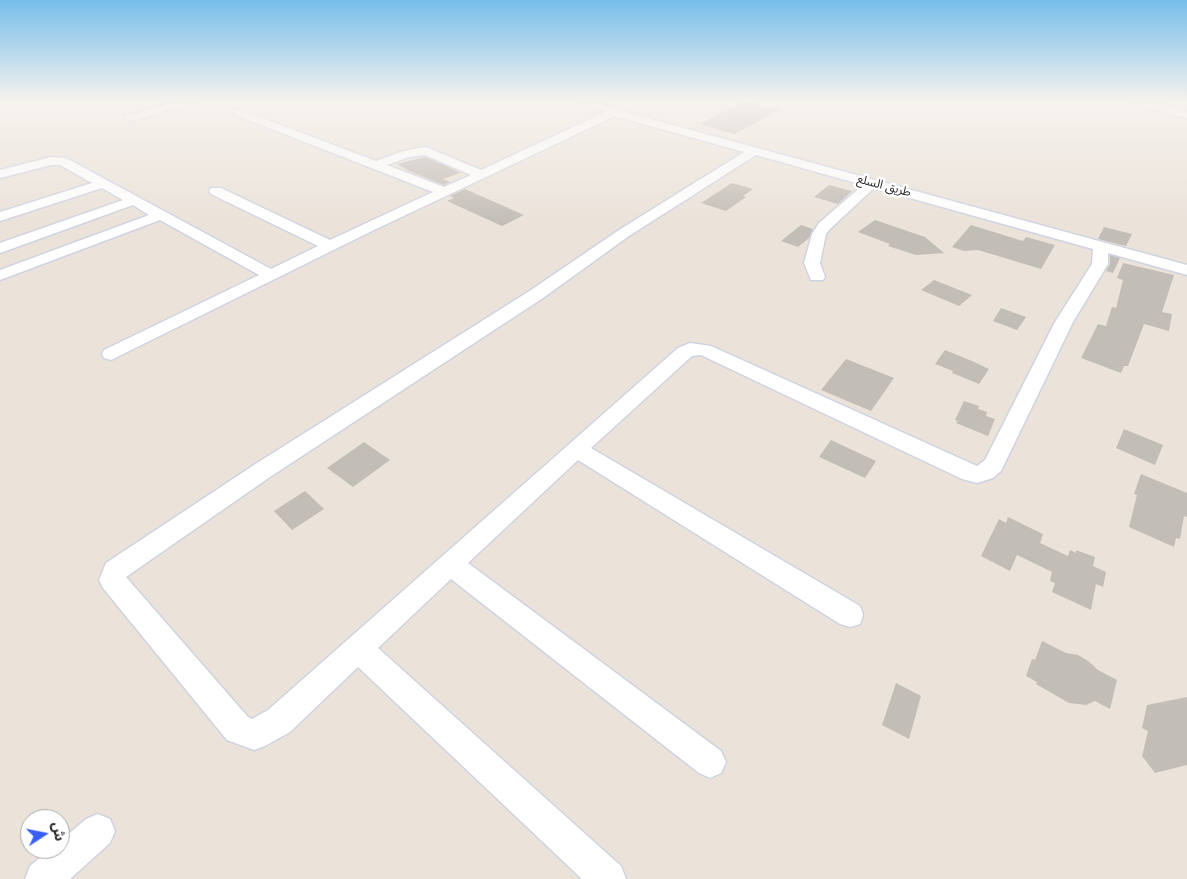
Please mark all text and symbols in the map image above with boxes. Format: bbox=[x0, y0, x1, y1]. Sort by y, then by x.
street label: طريق السلع bbox=[855, 172, 913, 200]
north arrow bbox=[20, 809, 70, 859]
text: ش bbox=[49, 820, 68, 842]

